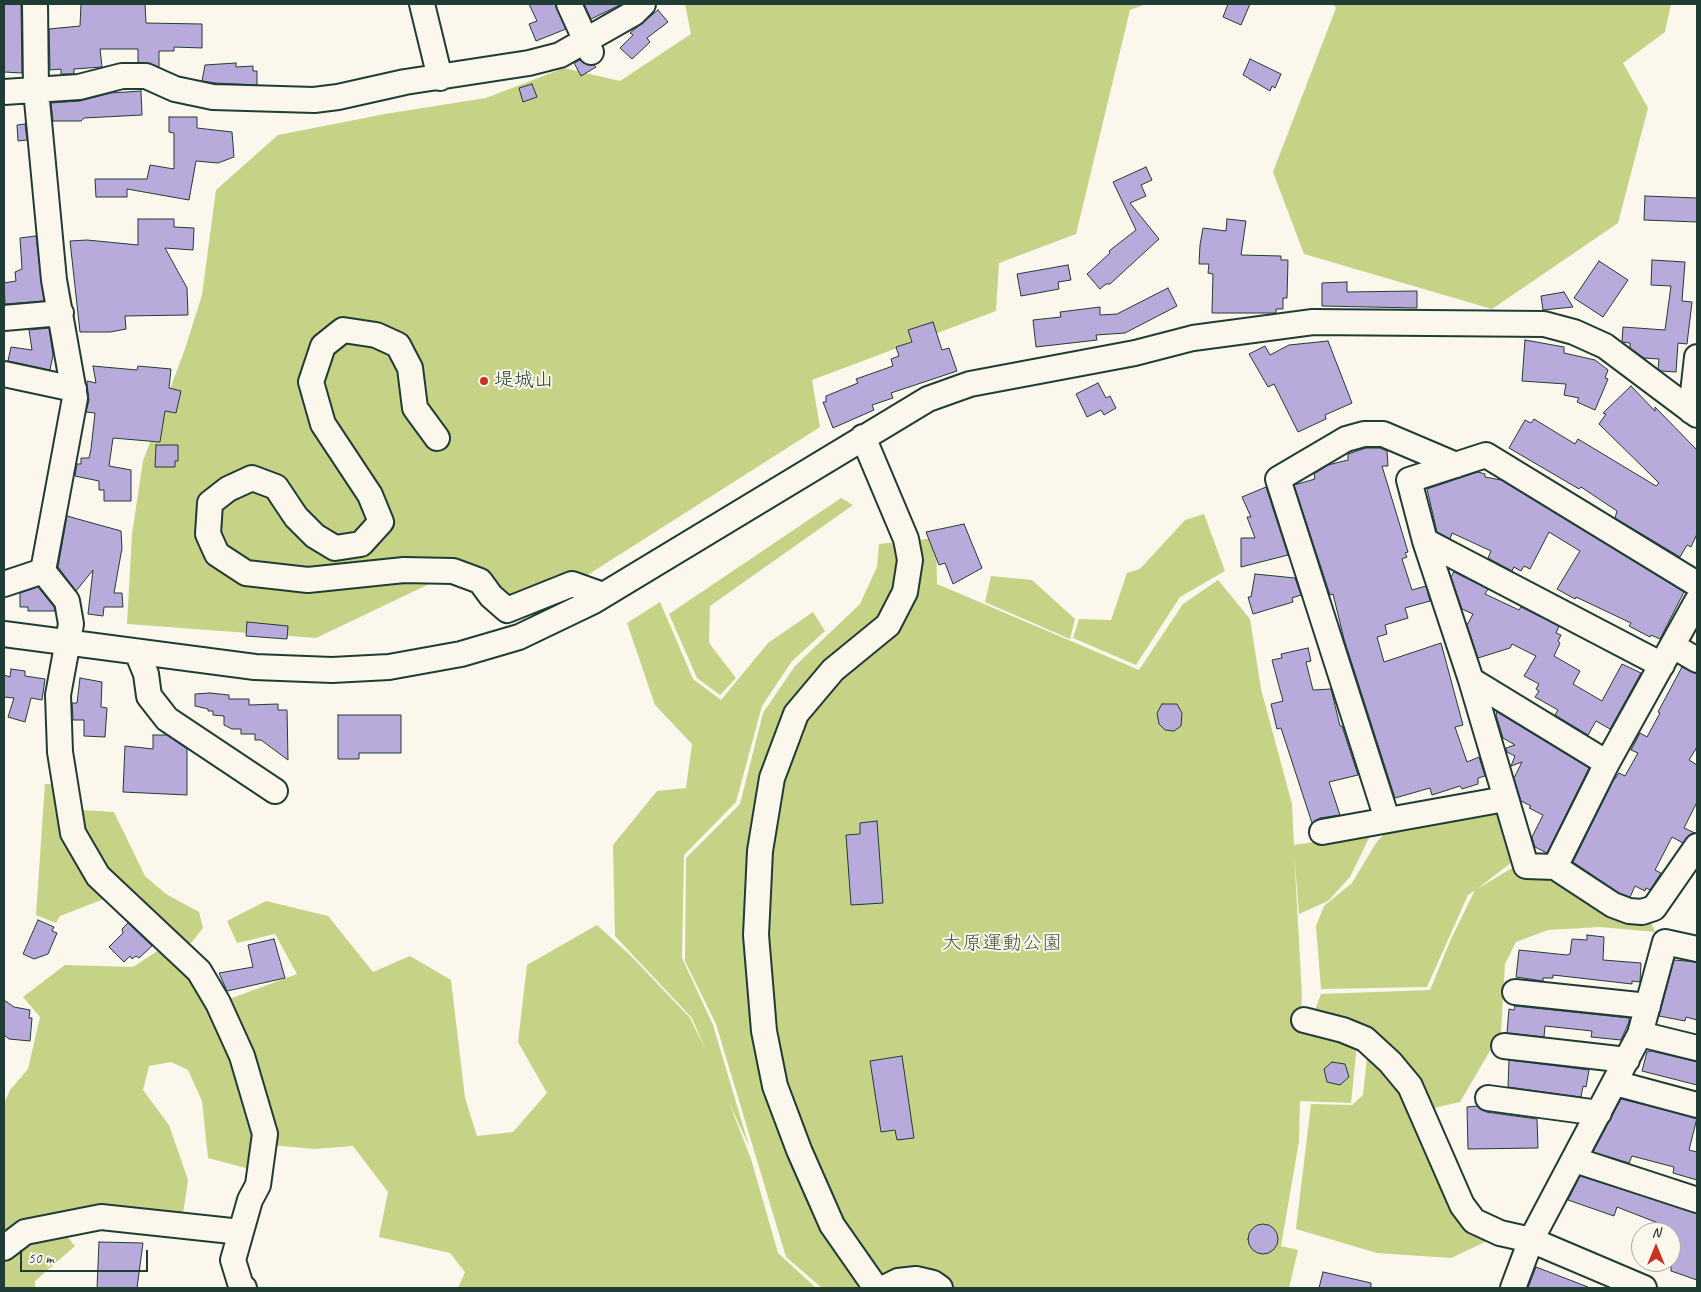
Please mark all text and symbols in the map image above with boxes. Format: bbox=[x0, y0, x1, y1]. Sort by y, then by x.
place label: 堤城山 bbox=[494, 369, 554, 393]
marker: 堤城山 bbox=[478, 375, 490, 387]
park label: 大原運動公園 bbox=[942, 932, 1062, 956]
north arrow bbox=[1631, 1222, 1681, 1272]
text: N bbox=[1652, 1224, 1660, 1241]
scale bar bbox=[22, 1240, 150, 1272]
text: 50 m bbox=[28, 1249, 54, 1268]

